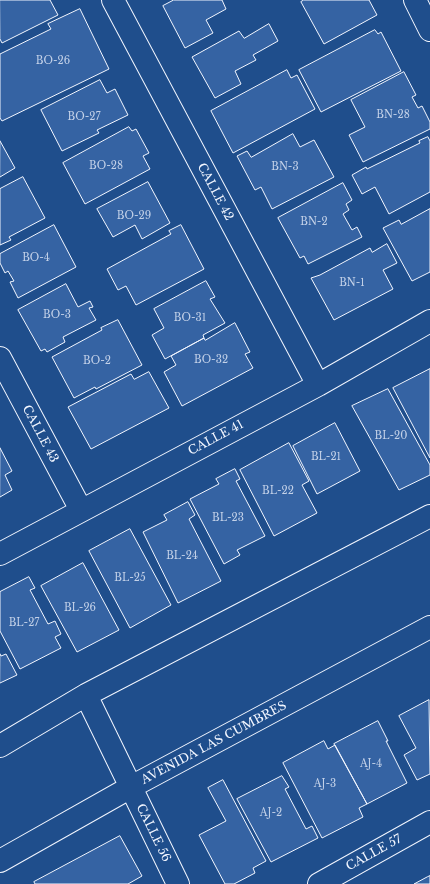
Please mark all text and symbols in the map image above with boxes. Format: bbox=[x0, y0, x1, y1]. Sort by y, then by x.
house number: BO-26 bbox=[36, 55, 70, 67]
house number: BN-28 bbox=[376, 109, 410, 121]
house number: BO-27 bbox=[68, 111, 100, 123]
house number: BO-28 bbox=[89, 160, 123, 172]
street label: CALLE 42 bbox=[194, 161, 236, 223]
house number: BN-3 bbox=[271, 161, 299, 173]
house number: BO-29 bbox=[117, 210, 151, 222]
house number: BN-2 bbox=[300, 216, 328, 228]
house number: BO-4 bbox=[22, 252, 50, 264]
house number: BN-1 bbox=[339, 277, 365, 289]
house number: BO-3 bbox=[43, 309, 71, 321]
house number: BO-31 bbox=[174, 312, 206, 324]
house number: BO-32 bbox=[194, 354, 228, 366]
house number: BO-2 bbox=[83, 355, 111, 367]
street label: CALLE 43 bbox=[19, 403, 61, 465]
street label: CALLE 41 bbox=[186, 417, 246, 459]
house number: BL-20 bbox=[375, 430, 407, 442]
house number: BL-21 bbox=[311, 451, 341, 463]
house number: BL-22 bbox=[262, 485, 294, 497]
house number: BL-23 bbox=[212, 512, 244, 524]
house number: BL-24 bbox=[166, 550, 198, 562]
house number: BL-25 bbox=[114, 572, 146, 584]
house number: BL-26 bbox=[64, 602, 96, 614]
house number: BL-27 bbox=[9, 617, 39, 629]
street label: AVENIDA LAS CUMBRES bbox=[139, 698, 289, 788]
house number: AJ-4 bbox=[360, 758, 382, 770]
house number: AJ-3 bbox=[314, 778, 336, 790]
street label: CALLE 56 bbox=[133, 802, 173, 864]
house number: AJ-2 bbox=[260, 807, 282, 819]
street label: CALLE 57 bbox=[344, 832, 404, 874]

